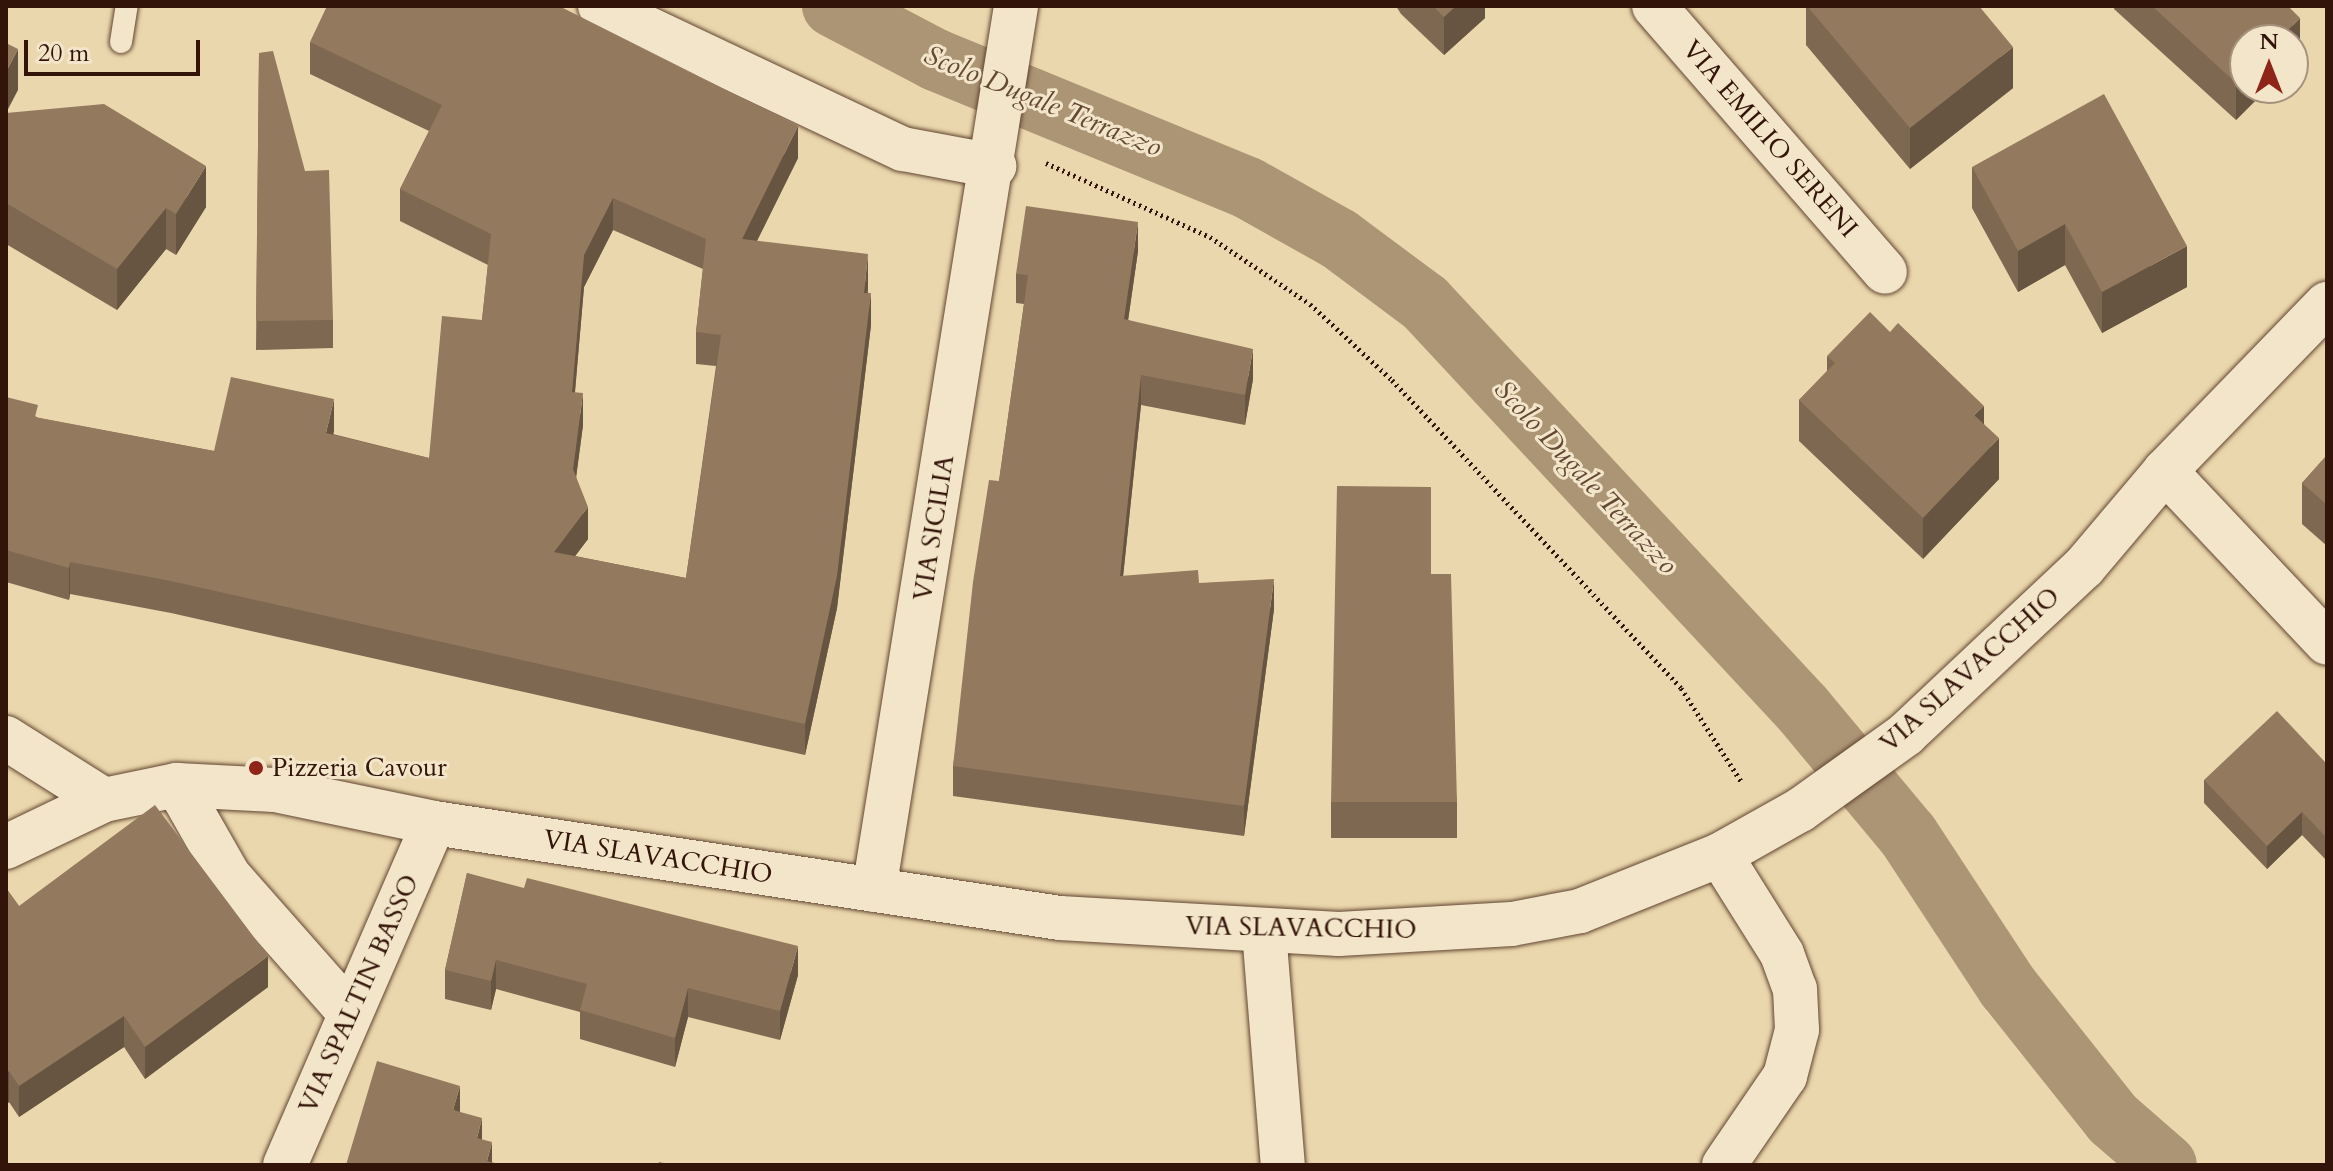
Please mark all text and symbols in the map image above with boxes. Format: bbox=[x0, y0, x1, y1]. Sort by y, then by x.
scale bar bbox=[28, 24, 204, 74]
north arrow bbox=[2229, 24, 2309, 104]
text: N bbox=[2259, 27, 2279, 57]
street label: VIA EMILIO SERENI bbox=[1676, 34, 1864, 244]
text: 20 m bbox=[38, 37, 89, 70]
water label: Scolo Dugale Terrazzo bbox=[919, 38, 1167, 164]
water label: Scolo Dugale Terrazzo bbox=[1487, 373, 1685, 581]
street label: VIA SICILIA bbox=[907, 453, 961, 603]
street label: VIA SLAVACCHIO bbox=[1874, 581, 2066, 759]
place label: Pizzeria Cavour bbox=[272, 752, 447, 784]
marker: Pizzeria Cavour bbox=[247, 759, 265, 777]
street label: VIA SLAVACCHIO bbox=[541, 824, 775, 890]
street label: VIA SPALTIN BASSO bbox=[292, 870, 426, 1118]
street label: VIA SLAVACCHIO bbox=[1185, 910, 1417, 946]

